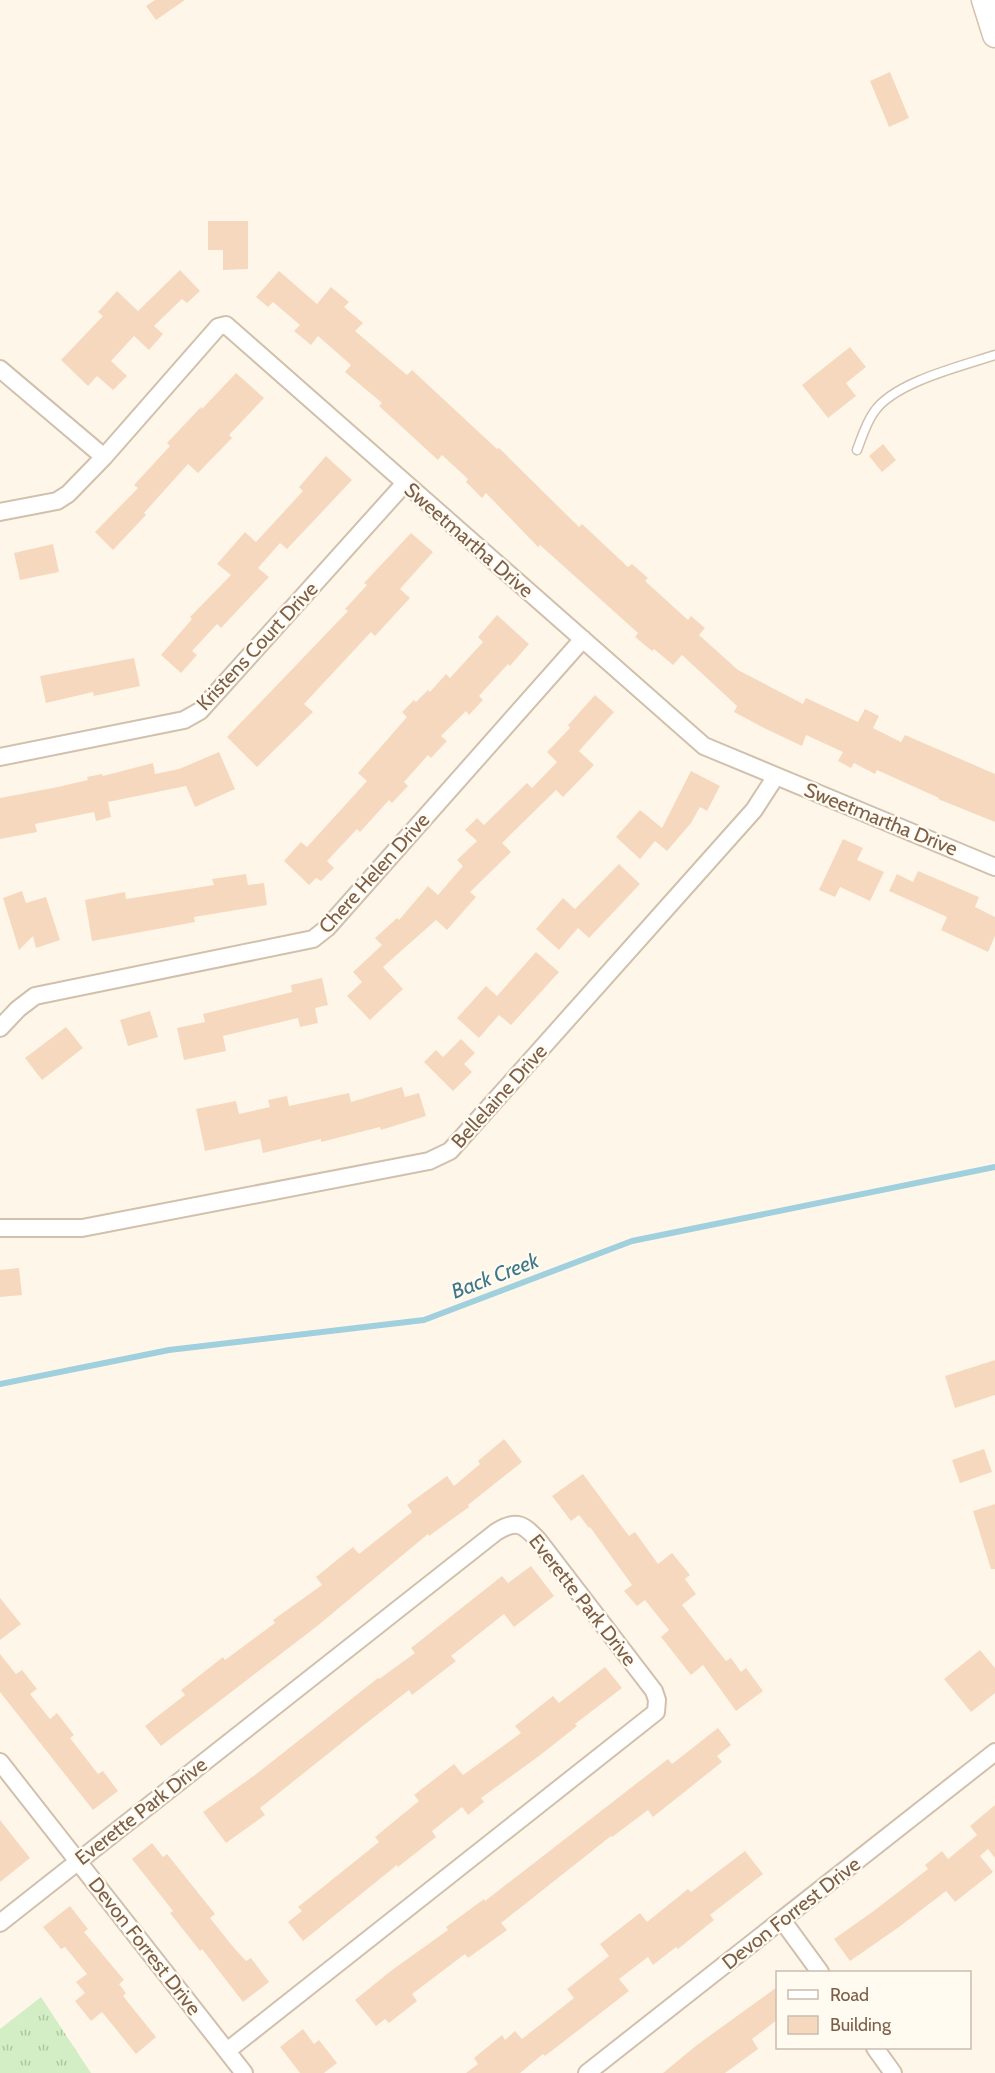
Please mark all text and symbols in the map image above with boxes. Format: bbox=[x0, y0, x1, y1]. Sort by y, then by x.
street label: Sweetmartha Drive bbox=[400, 477, 538, 603]
street label: Kristens Court Drive bbox=[191, 577, 323, 715]
street label: Sweetmartha Drive bbox=[801, 777, 961, 861]
street label: Chere Helen Drive bbox=[314, 808, 434, 938]
street label: Bellelaine Drive bbox=[446, 1039, 552, 1153]
water label: Back Creek bbox=[448, 1247, 543, 1304]
street label: Everette Park Drive bbox=[524, 1529, 642, 1671]
street label: Everette Park Drive bbox=[70, 1752, 212, 1870]
street label: Devon Forrest Drive bbox=[717, 1852, 865, 1974]
street label: Devon Forrest Drive bbox=[84, 1872, 206, 2020]
legend bbox=[776, 1971, 971, 2049]
text: Road bbox=[830, 1984, 869, 2006]
text: Building bbox=[830, 2014, 892, 2036]

